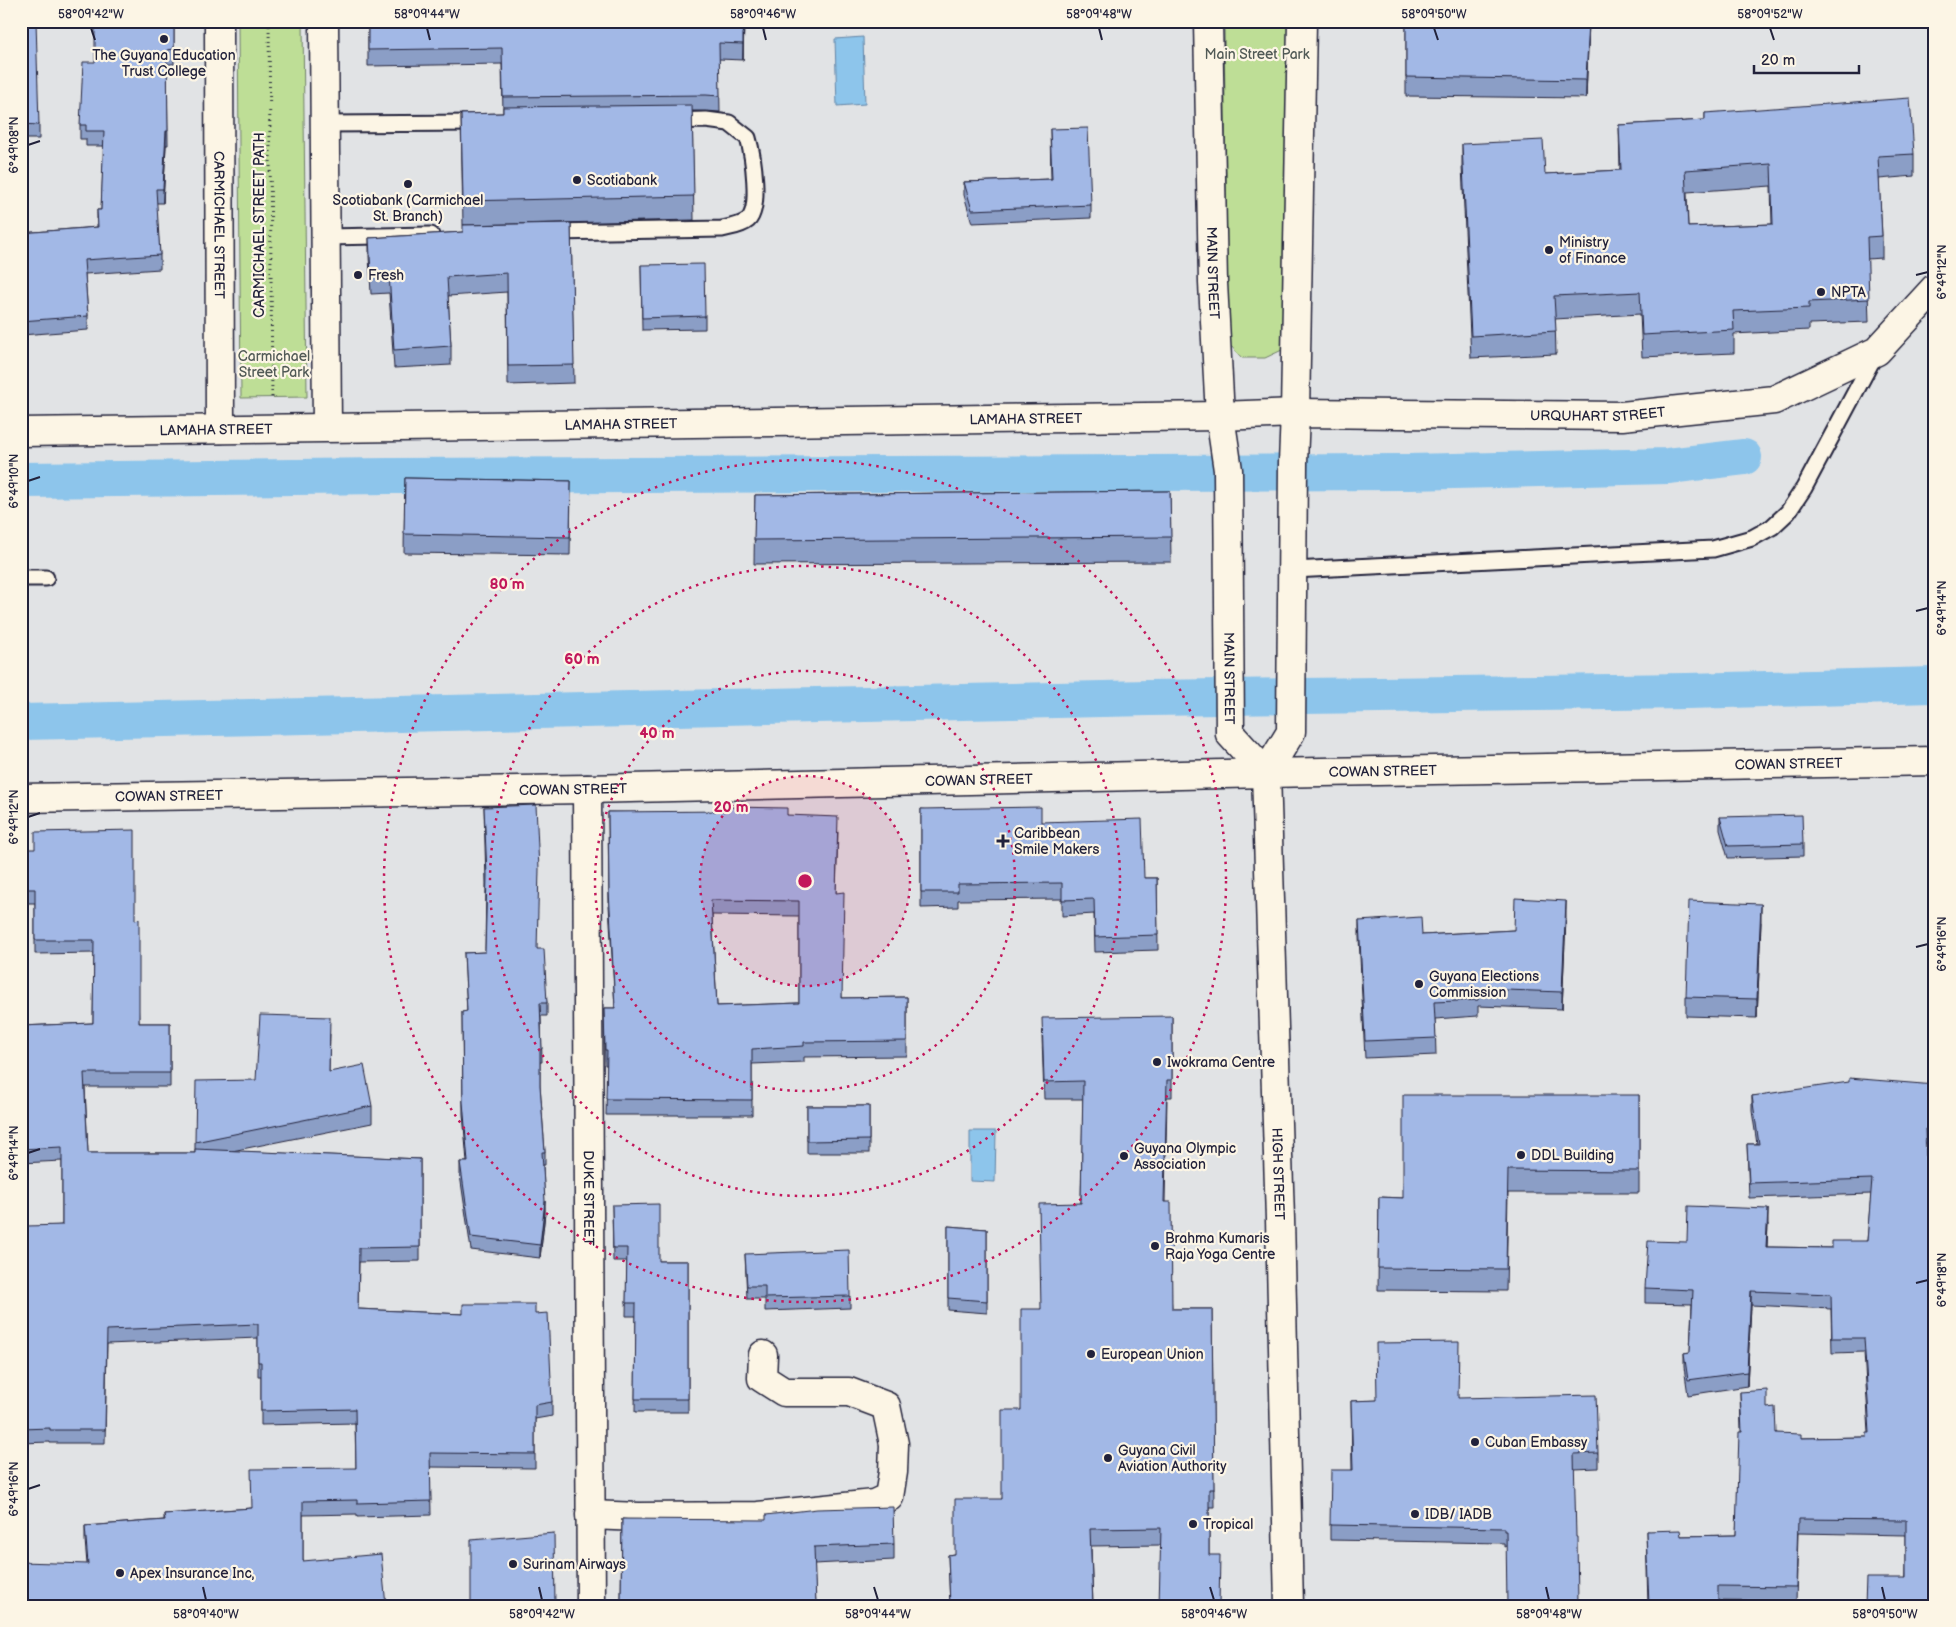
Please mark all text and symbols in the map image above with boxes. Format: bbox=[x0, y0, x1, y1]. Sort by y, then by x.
text: 58°09'42"W bbox=[58, 7, 124, 22]
text: 58°09'44"W bbox=[394, 7, 460, 22]
text: 58°09'46"W bbox=[730, 7, 796, 22]
text: 58°09'48"W bbox=[1066, 7, 1132, 22]
text: 58°09'50"W bbox=[1401, 7, 1467, 22]
text: 58°09'52"W bbox=[1737, 7, 1803, 22]
marker: The Guyana Education Trust College bbox=[158, 33, 170, 45]
scale bar bbox=[1754, 42, 1858, 74]
park label: Main Street Park bbox=[1205, 46, 1310, 63]
place label: The Guyana Education Trust College bbox=[92, 47, 236, 80]
text: 20 m bbox=[1761, 51, 1795, 70]
text: 6°49'08"N bbox=[7, 116, 22, 174]
street label: CARMICHAEL STREET PATH bbox=[251, 132, 268, 318]
street label: CARMICHAEL STREET bbox=[210, 151, 228, 300]
place label: Scotiabank bbox=[587, 172, 657, 189]
marker: Scotiabank bbox=[571, 174, 583, 186]
marker: Scotiabank (Carmichael St. Branch) bbox=[402, 178, 414, 190]
place label: Scotiabank (Carmichael St. Branch) bbox=[333, 192, 483, 225]
street label: MAIN STREET bbox=[1203, 227, 1223, 320]
place label: Ministry of Finance bbox=[1559, 234, 1626, 267]
marker: Ministry of Finance bbox=[1543, 244, 1555, 256]
text: 6°49'12"N bbox=[1935, 245, 1950, 299]
place label: Fresh bbox=[368, 267, 404, 284]
marker: Fresh bbox=[352, 269, 364, 281]
place label: NPTA bbox=[1831, 284, 1866, 301]
marker: NPTA bbox=[1815, 286, 1827, 298]
park label: Carmichael Street Park bbox=[238, 348, 310, 381]
street label: URQUHART STREET bbox=[1530, 403, 1667, 425]
street label: LAMAHA STREET bbox=[969, 410, 1083, 428]
street label: LAMAHA STREET bbox=[564, 415, 678, 434]
street label: LAMAHA STREET bbox=[159, 421, 273, 439]
text: 6°49'10"N bbox=[7, 454, 22, 508]
text: 80 m bbox=[489, 575, 525, 594]
text: 6°49'14"N bbox=[1935, 580, 1950, 636]
street label: MAIN STREET bbox=[1220, 632, 1238, 725]
text: 60 m bbox=[564, 650, 600, 669]
text: 40 m bbox=[639, 724, 675, 743]
street label: COWAN STREET bbox=[1734, 755, 1843, 774]
street label: COWAN STREET bbox=[1329, 762, 1437, 781]
street label: COWAN STREET bbox=[925, 770, 1034, 790]
street label: COWAN STREET bbox=[519, 780, 628, 799]
street label: COWAN STREET bbox=[115, 787, 224, 806]
text: 6°49'12"N bbox=[7, 790, 22, 844]
text: 20 m bbox=[714, 798, 749, 817]
place label: Caribbean Smile Makers bbox=[1014, 825, 1099, 858]
marker: Caribbean Smile Makers bbox=[996, 834, 1010, 848]
centre of rings bbox=[796, 872, 814, 890]
text: 6°49'16"N bbox=[1935, 916, 1950, 972]
place label: Guyana Elections Commission bbox=[1429, 968, 1539, 1001]
marker: Guyana Elections Commission bbox=[1413, 978, 1425, 990]
place label: Iwokrama Centre bbox=[1167, 1054, 1275, 1071]
marker: Iwokrama Centre bbox=[1151, 1056, 1163, 1068]
text: 6°49'14"N bbox=[7, 1125, 22, 1181]
street label: HIGH STREET bbox=[1268, 1127, 1288, 1221]
place label: Guyana Olympic Association bbox=[1134, 1140, 1236, 1173]
place label: DDL Building bbox=[1531, 1147, 1614, 1164]
marker: DDL Building bbox=[1515, 1149, 1527, 1161]
street label: DUKE STREET bbox=[580, 1150, 597, 1246]
marker: Guyana Olympic Association bbox=[1118, 1150, 1130, 1162]
place label: Brahma Kumaris Raja Yoga Centre bbox=[1165, 1230, 1275, 1263]
marker: Brahma Kumaris Raja Yoga Centre bbox=[1149, 1240, 1161, 1252]
text: 6°49'18"N bbox=[1935, 1253, 1950, 1307]
place label: European Union bbox=[1101, 1346, 1204, 1363]
marker: European Union bbox=[1085, 1348, 1097, 1360]
place label: Cuban Embassy bbox=[1485, 1434, 1588, 1451]
marker: Cuban Embassy bbox=[1469, 1436, 1481, 1448]
place label: Guyana Civil Aviation Authority bbox=[1118, 1442, 1227, 1475]
marker: Guyana Civil Aviation Authority bbox=[1102, 1452, 1114, 1464]
text: 6°49'16"N bbox=[7, 1461, 22, 1517]
place label: IDB/ IADB bbox=[1425, 1506, 1492, 1523]
marker: IDB/ IADB bbox=[1409, 1508, 1421, 1520]
place label: Tropical bbox=[1203, 1516, 1253, 1533]
marker: Tropical bbox=[1187, 1518, 1199, 1530]
place label: Surinam Airways bbox=[523, 1556, 626, 1573]
marker: Surinam Airways bbox=[507, 1558, 519, 1570]
place label: Apex Insurance Inc, bbox=[130, 1565, 254, 1582]
marker: Apex Insurance Inc, bbox=[114, 1567, 126, 1579]
text: 58°09'40"W bbox=[173, 1607, 239, 1622]
text: 58°09'42"W bbox=[509, 1607, 575, 1622]
text: 58°09'44"W bbox=[845, 1607, 911, 1622]
text: 58°09'46"W bbox=[1181, 1607, 1247, 1622]
text: 58°09'48"W bbox=[1516, 1607, 1582, 1622]
text: 58°09'50"W bbox=[1852, 1607, 1918, 1622]

